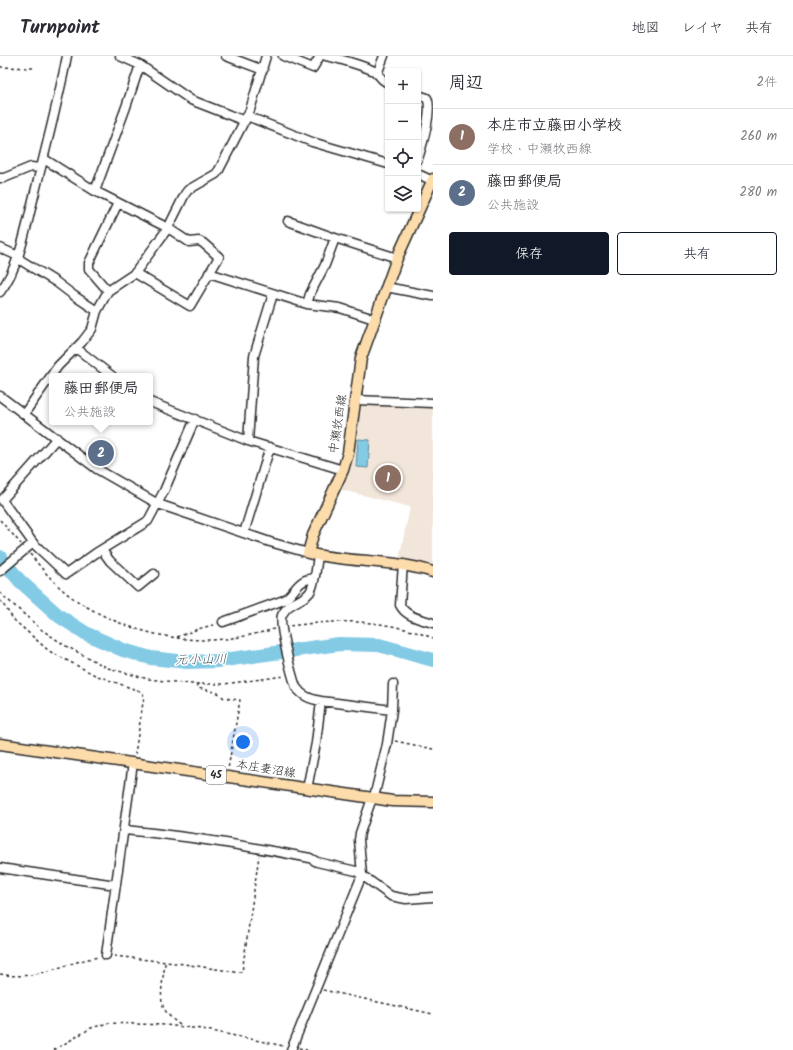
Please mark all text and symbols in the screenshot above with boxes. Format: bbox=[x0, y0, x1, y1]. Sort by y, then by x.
text: Turnpoint bbox=[20, 13, 100, 43]
text: 地図 bbox=[632, 17, 660, 39]
text: レイヤ bbox=[682, 17, 723, 39]
text: 共有 bbox=[745, 17, 773, 39]
map controls bbox=[385, 68, 421, 212]
button: + bbox=[385, 68, 421, 104]
text: 周辺 bbox=[449, 70, 483, 97]
text: 2件 bbox=[756, 72, 777, 93]
button: − bbox=[385, 104, 421, 140]
text: 本庄市立藤田小学校 bbox=[487, 114, 622, 138]
text: 1 bbox=[460, 126, 464, 147]
text: 260 m bbox=[740, 126, 777, 147]
text: 学校 · 中瀬牧西線 bbox=[487, 139, 592, 160]
button: locate bbox=[385, 140, 421, 176]
text: 藤田郵便局 bbox=[487, 170, 562, 194]
button: layers bbox=[385, 176, 421, 212]
text: 2 bbox=[458, 182, 466, 203]
text: 280 m bbox=[740, 182, 777, 203]
text: 公共施設 bbox=[487, 195, 539, 216]
button: 保存 bbox=[449, 232, 609, 275]
button: 共有 bbox=[617, 232, 777, 275]
popup bbox=[49, 373, 153, 425]
text: 藤田郵便局 bbox=[63, 377, 139, 401]
street label: 中瀬牧西線 bbox=[324, 393, 352, 455]
text: 公共施設 bbox=[63, 402, 116, 423]
pin: 2 bbox=[88, 438, 114, 468]
pin: 1 bbox=[375, 463, 401, 493]
water label: 元小山川 bbox=[175, 649, 227, 671]
your location bbox=[233, 732, 253, 752]
street label: 本庄妻沼線 bbox=[235, 755, 297, 783]
road number: 45 bbox=[206, 766, 226, 784]

